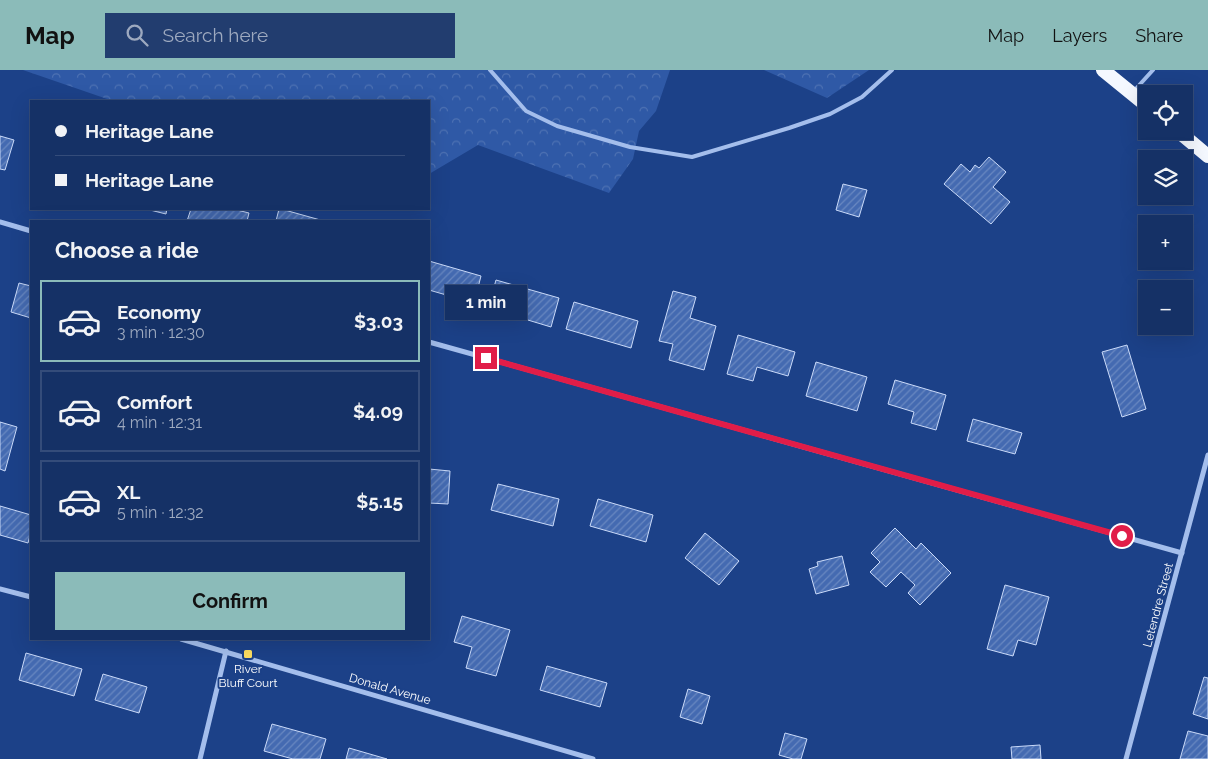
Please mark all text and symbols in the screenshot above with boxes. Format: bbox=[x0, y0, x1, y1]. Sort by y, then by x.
search box bbox=[105, 13, 455, 58]
text: Map bbox=[25, 21, 75, 50]
icon: search bbox=[123, 21, 151, 49]
text: Search here bbox=[163, 24, 268, 46]
text: Map bbox=[988, 25, 1024, 46]
text: Layers bbox=[1052, 25, 1107, 46]
text: Share bbox=[1135, 25, 1183, 46]
map controls bbox=[1138, 85, 1193, 335]
button: locate bbox=[1138, 85, 1193, 140]
text: Heritage Lane bbox=[85, 120, 214, 142]
button: layers bbox=[1138, 150, 1193, 205]
text: Heritage Lane bbox=[85, 169, 214, 191]
button: + bbox=[1138, 215, 1193, 270]
text: Choose a ride bbox=[55, 237, 199, 263]
button: − bbox=[1138, 280, 1193, 335]
callout: 1 min bbox=[445, 286, 527, 320]
text: 1 min bbox=[466, 293, 506, 312]
icon: car bbox=[57, 299, 102, 344]
text: Economy bbox=[117, 301, 201, 323]
text: $3.03 bbox=[354, 310, 403, 332]
text: 3 min · 12:30 bbox=[117, 323, 205, 342]
route end bbox=[475, 347, 497, 369]
icon: car bbox=[57, 389, 102, 434]
text: Comfort bbox=[117, 391, 192, 413]
text: $4.09 bbox=[353, 400, 403, 422]
text: 4 min · 12:31 bbox=[117, 413, 202, 432]
icon: car bbox=[57, 479, 102, 524]
text: XL bbox=[117, 481, 140, 503]
text: $5.15 bbox=[356, 490, 403, 512]
text: 5 min · 12:32 bbox=[117, 503, 204, 522]
route start bbox=[1111, 525, 1133, 547]
street label: Letendre Street bbox=[1140, 561, 1176, 649]
button: Confirm bbox=[55, 572, 405, 630]
marker: River Bluff Court bbox=[242, 648, 254, 660]
place label: River Bluff Court bbox=[219, 662, 277, 690]
street label: Donald Avenue bbox=[347, 671, 433, 707]

